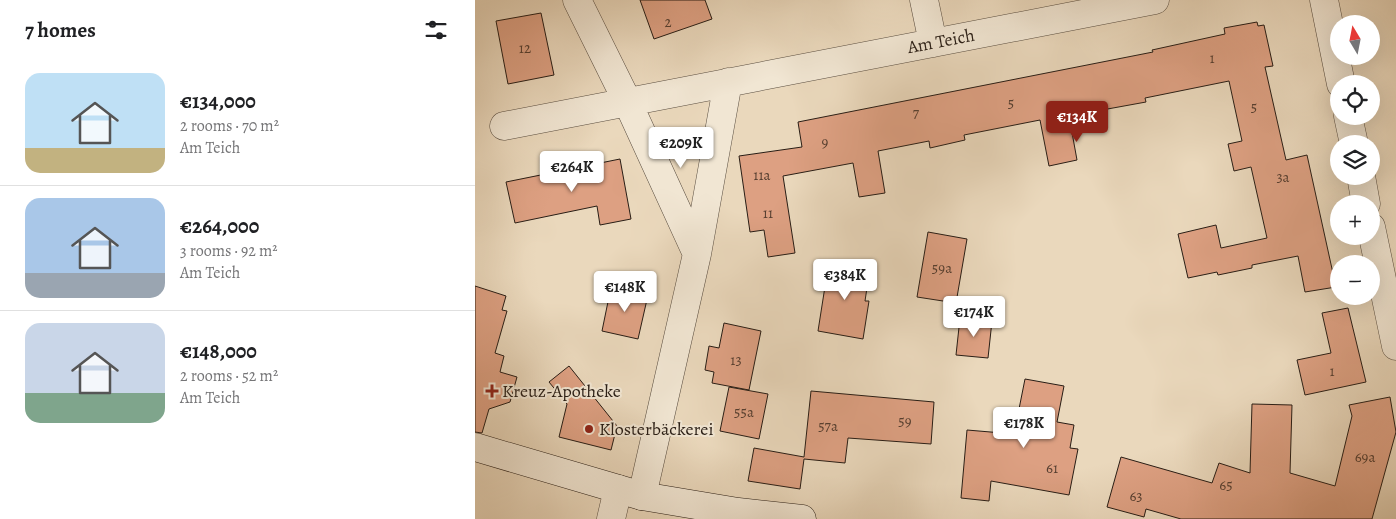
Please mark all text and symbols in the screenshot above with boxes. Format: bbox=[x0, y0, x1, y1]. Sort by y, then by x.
house number: 2 bbox=[664, 12, 672, 32]
north arrow bbox=[1330, 15, 1380, 65]
map controls bbox=[1330, 15, 1380, 305]
text: 7 homes bbox=[25, 16, 96, 44]
icon: filters bbox=[422, 16, 450, 44]
street label: Am Teich bbox=[904, 23, 977, 59]
house number: 12 bbox=[519, 38, 531, 58]
house number: 1 bbox=[1209, 48, 1215, 68]
button: locate bbox=[1330, 75, 1380, 125]
text: €134,000 bbox=[180, 87, 256, 115]
icon: home bbox=[65, 93, 125, 153]
house number: 5 bbox=[1008, 93, 1014, 113]
house number: 5 bbox=[1251, 97, 1257, 117]
pin: €134K bbox=[1042, 100, 1112, 143]
house number: 7 bbox=[913, 103, 920, 123]
text: €134K bbox=[1057, 106, 1097, 128]
text: 2 rooms · 70 m² bbox=[180, 115, 279, 137]
pin: €209K bbox=[646, 126, 716, 169]
text: €209K bbox=[660, 132, 702, 154]
house number: 9 bbox=[822, 132, 829, 152]
button: layers bbox=[1330, 135, 1380, 185]
text: Am Teich bbox=[180, 137, 240, 159]
pin: €264K bbox=[537, 150, 607, 193]
text: €264K bbox=[551, 156, 593, 178]
house number: 11a bbox=[753, 165, 771, 185]
house number: 3a bbox=[1276, 167, 1290, 187]
button: + bbox=[1330, 195, 1380, 245]
house number: 11 bbox=[763, 203, 773, 223]
text: €264,000 bbox=[180, 212, 259, 240]
icon: home bbox=[65, 218, 125, 278]
text: 3 rooms · 92 m² bbox=[180, 240, 278, 262]
button: − bbox=[1330, 255, 1380, 305]
pin: €384K bbox=[810, 258, 880, 301]
house number: 59a bbox=[932, 258, 952, 278]
text: Am Teich bbox=[180, 262, 240, 284]
text: €384K bbox=[824, 264, 866, 286]
pin: €148K bbox=[590, 270, 660, 313]
text: €148K bbox=[605, 276, 645, 298]
pin: €174K bbox=[939, 296, 1009, 338]
text: €174K bbox=[954, 301, 994, 323]
text: €148,000 bbox=[180, 337, 257, 365]
icon: home bbox=[65, 343, 125, 403]
house number: 13 bbox=[730, 350, 742, 370]
house number: 1 bbox=[1329, 361, 1335, 381]
text: 2 rooms · 52 m² bbox=[180, 365, 278, 387]
place label: Kreuz-Apotheke bbox=[502, 379, 621, 403]
marker: Kreuz-Apotheke bbox=[486, 385, 498, 397]
text: Am Teich bbox=[180, 387, 240, 409]
house number: 55a bbox=[734, 402, 754, 422]
pin: €178K bbox=[989, 406, 1059, 449]
house number: 59 bbox=[898, 411, 912, 431]
text: €178K bbox=[1004, 412, 1044, 434]
house number: 57a bbox=[818, 416, 838, 436]
place label: Klosterbäckerei bbox=[599, 417, 713, 441]
marker: Klosterbäckerei bbox=[583, 423, 595, 435]
house number: 69a bbox=[1355, 447, 1375, 467]
house number: 61 bbox=[1046, 458, 1058, 478]
house number: 65 bbox=[1219, 475, 1233, 495]
house number: 63 bbox=[1129, 486, 1143, 506]

